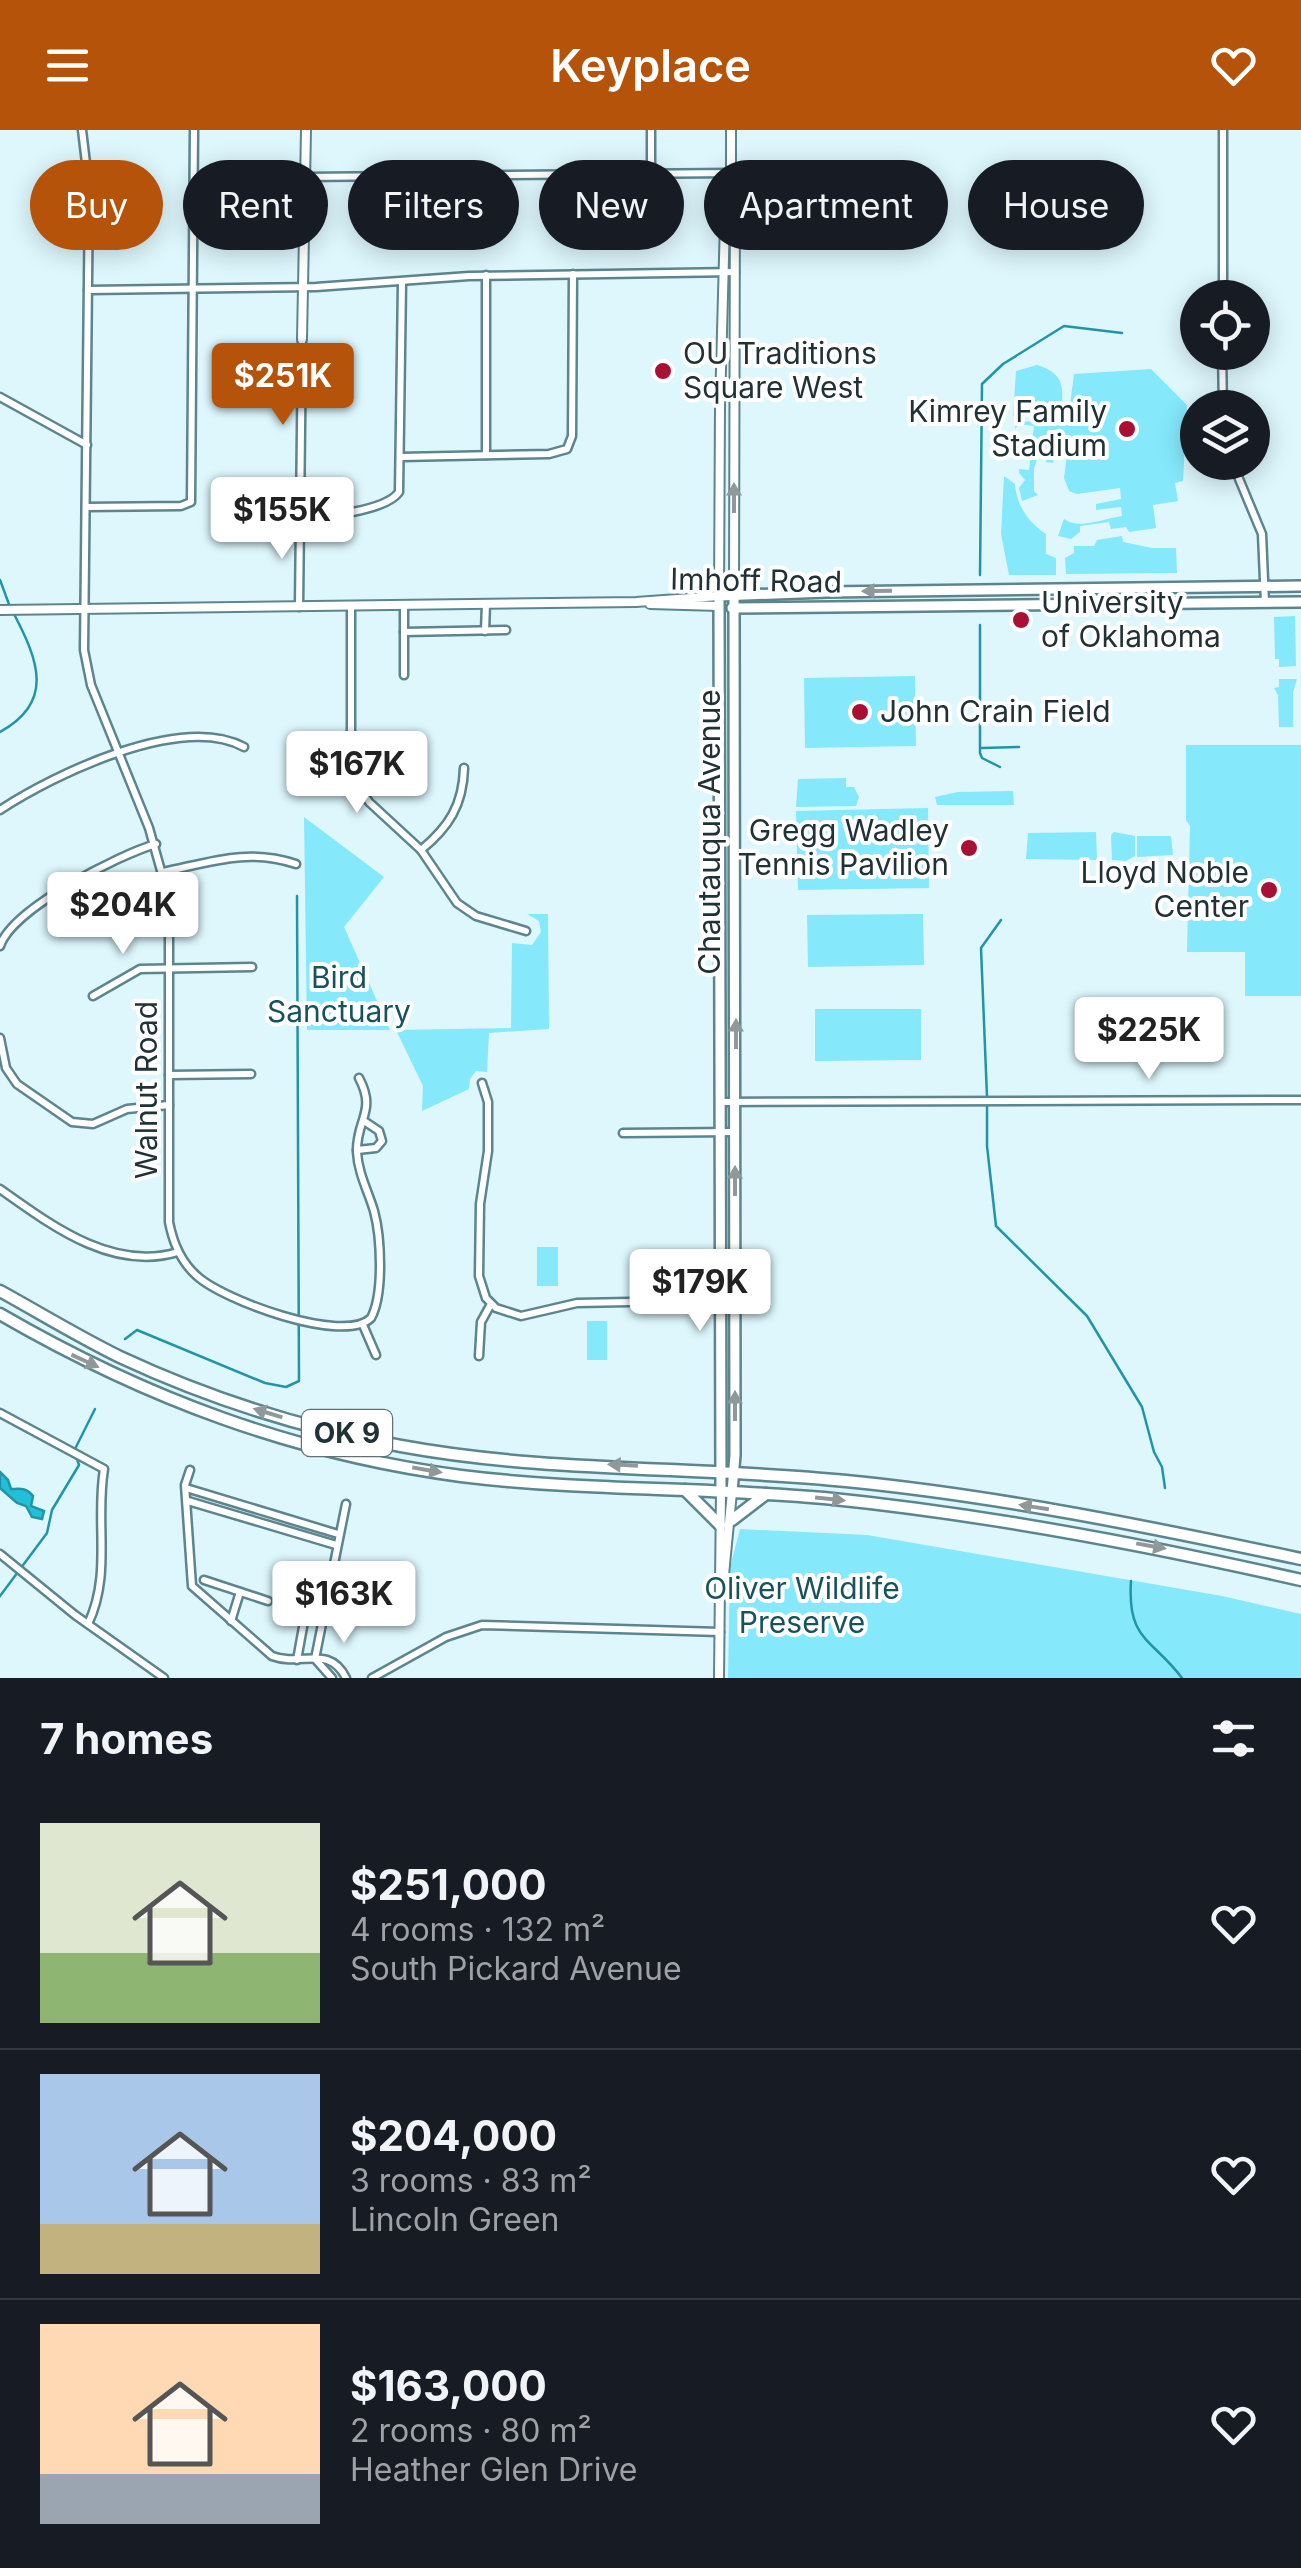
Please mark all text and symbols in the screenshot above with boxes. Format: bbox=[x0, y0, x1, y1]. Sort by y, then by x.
icon: menu bbox=[40, 38, 95, 93]
text: Keyplace bbox=[550, 38, 751, 93]
icon: heart bbox=[1206, 38, 1261, 93]
chip: Buy bbox=[30, 160, 163, 250]
chip: Rent bbox=[183, 160, 328, 250]
chip: Filters bbox=[348, 160, 519, 250]
chip: New bbox=[539, 160, 684, 250]
chip: Apartment bbox=[704, 160, 948, 250]
chip: House bbox=[968, 160, 1144, 250]
map controls bbox=[1180, 280, 1270, 480]
button: locate bbox=[1180, 280, 1270, 370]
place label: OU Traditions Square West bbox=[683, 335, 877, 405]
pin: $251K bbox=[213, 343, 353, 428]
text: $251K bbox=[234, 356, 332, 395]
marker: OU Traditions Square West bbox=[652, 360, 674, 382]
button: layers bbox=[1180, 390, 1270, 480]
place label: Kimrey Family Stadium bbox=[908, 393, 1107, 463]
marker: Kimrey Family Stadium bbox=[1116, 418, 1138, 440]
pin: $155K bbox=[212, 477, 352, 562]
one-way arrow bbox=[726, 481, 742, 513]
text: $155K bbox=[233, 490, 331, 529]
street label: Imhoff Road bbox=[670, 561, 842, 599]
one-way arrow bbox=[860, 583, 892, 599]
place label: University of Oklahoma bbox=[1041, 584, 1221, 654]
marker: University of Oklahoma bbox=[1010, 609, 1032, 631]
street label: Chautauqua Avenue bbox=[691, 689, 727, 975]
place label: John Crain Field bbox=[880, 693, 1111, 729]
marker: John Crain Field bbox=[849, 701, 871, 723]
pin: $167K bbox=[287, 731, 427, 816]
text: $167K bbox=[308, 744, 406, 783]
place label: Gregg Wadley Tennis Pavilion bbox=[738, 812, 949, 882]
marker: Gregg Wadley Tennis Pavilion bbox=[958, 837, 980, 859]
place label: Lloyd Noble Center bbox=[1081, 854, 1249, 924]
pin: $204K bbox=[53, 872, 193, 957]
marker: Lloyd Noble Center bbox=[1258, 879, 1280, 901]
text: $204K bbox=[69, 885, 177, 924]
park label: Bird Sanctuary bbox=[267, 959, 411, 1029]
pin: $225K bbox=[1079, 997, 1219, 1082]
street label: Walnut Road bbox=[128, 1001, 164, 1179]
text: $225K bbox=[1097, 1010, 1201, 1049]
one-way arrow bbox=[728, 1017, 744, 1049]
one-way arrow bbox=[727, 1165, 743, 1197]
pin: $179K bbox=[630, 1249, 770, 1334]
text: $179K bbox=[652, 1262, 748, 1301]
one-way arrow bbox=[70, 1353, 100, 1369]
one-way arrow bbox=[727, 1389, 743, 1421]
one-way arrow bbox=[252, 1405, 283, 1420]
road number: OK 9 bbox=[302, 1410, 392, 1456]
one-way arrow bbox=[606, 1457, 638, 1473]
one-way arrow bbox=[411, 1463, 443, 1478]
one-way arrow bbox=[814, 1491, 846, 1507]
one-way arrow bbox=[1017, 1499, 1049, 1514]
one-way arrow bbox=[1136, 1539, 1167, 1554]
pin: $163K bbox=[274, 1561, 414, 1646]
park label: Oliver Wildlife Preserve bbox=[704, 1570, 900, 1640]
text: $163K bbox=[294, 1574, 394, 1613]
icon: filters bbox=[1206, 1711, 1261, 1766]
text: 7 homes bbox=[40, 1713, 213, 1764]
text: $251,000 bbox=[350, 1859, 547, 1910]
icon: home bbox=[120, 1863, 240, 1983]
icon: heart bbox=[1206, 1896, 1261, 1951]
text: 4 rooms · 132 m² bbox=[350, 1910, 605, 1949]
text: South Pickard Avenue bbox=[350, 1949, 682, 1988]
text: $204,000 bbox=[350, 2110, 557, 2161]
icon: home bbox=[120, 2114, 240, 2234]
icon: heart bbox=[1206, 2147, 1261, 2202]
text: 3 rooms · 83 m² bbox=[350, 2161, 592, 2200]
text: Lincoln Green bbox=[350, 2200, 559, 2239]
text: $163,000 bbox=[350, 2360, 547, 2411]
icon: home bbox=[120, 2364, 240, 2484]
icon: heart bbox=[1206, 2397, 1261, 2452]
text: 2 rooms · 80 m² bbox=[350, 2411, 592, 2450]
text: Heather Glen Drive bbox=[350, 2450, 637, 2489]

